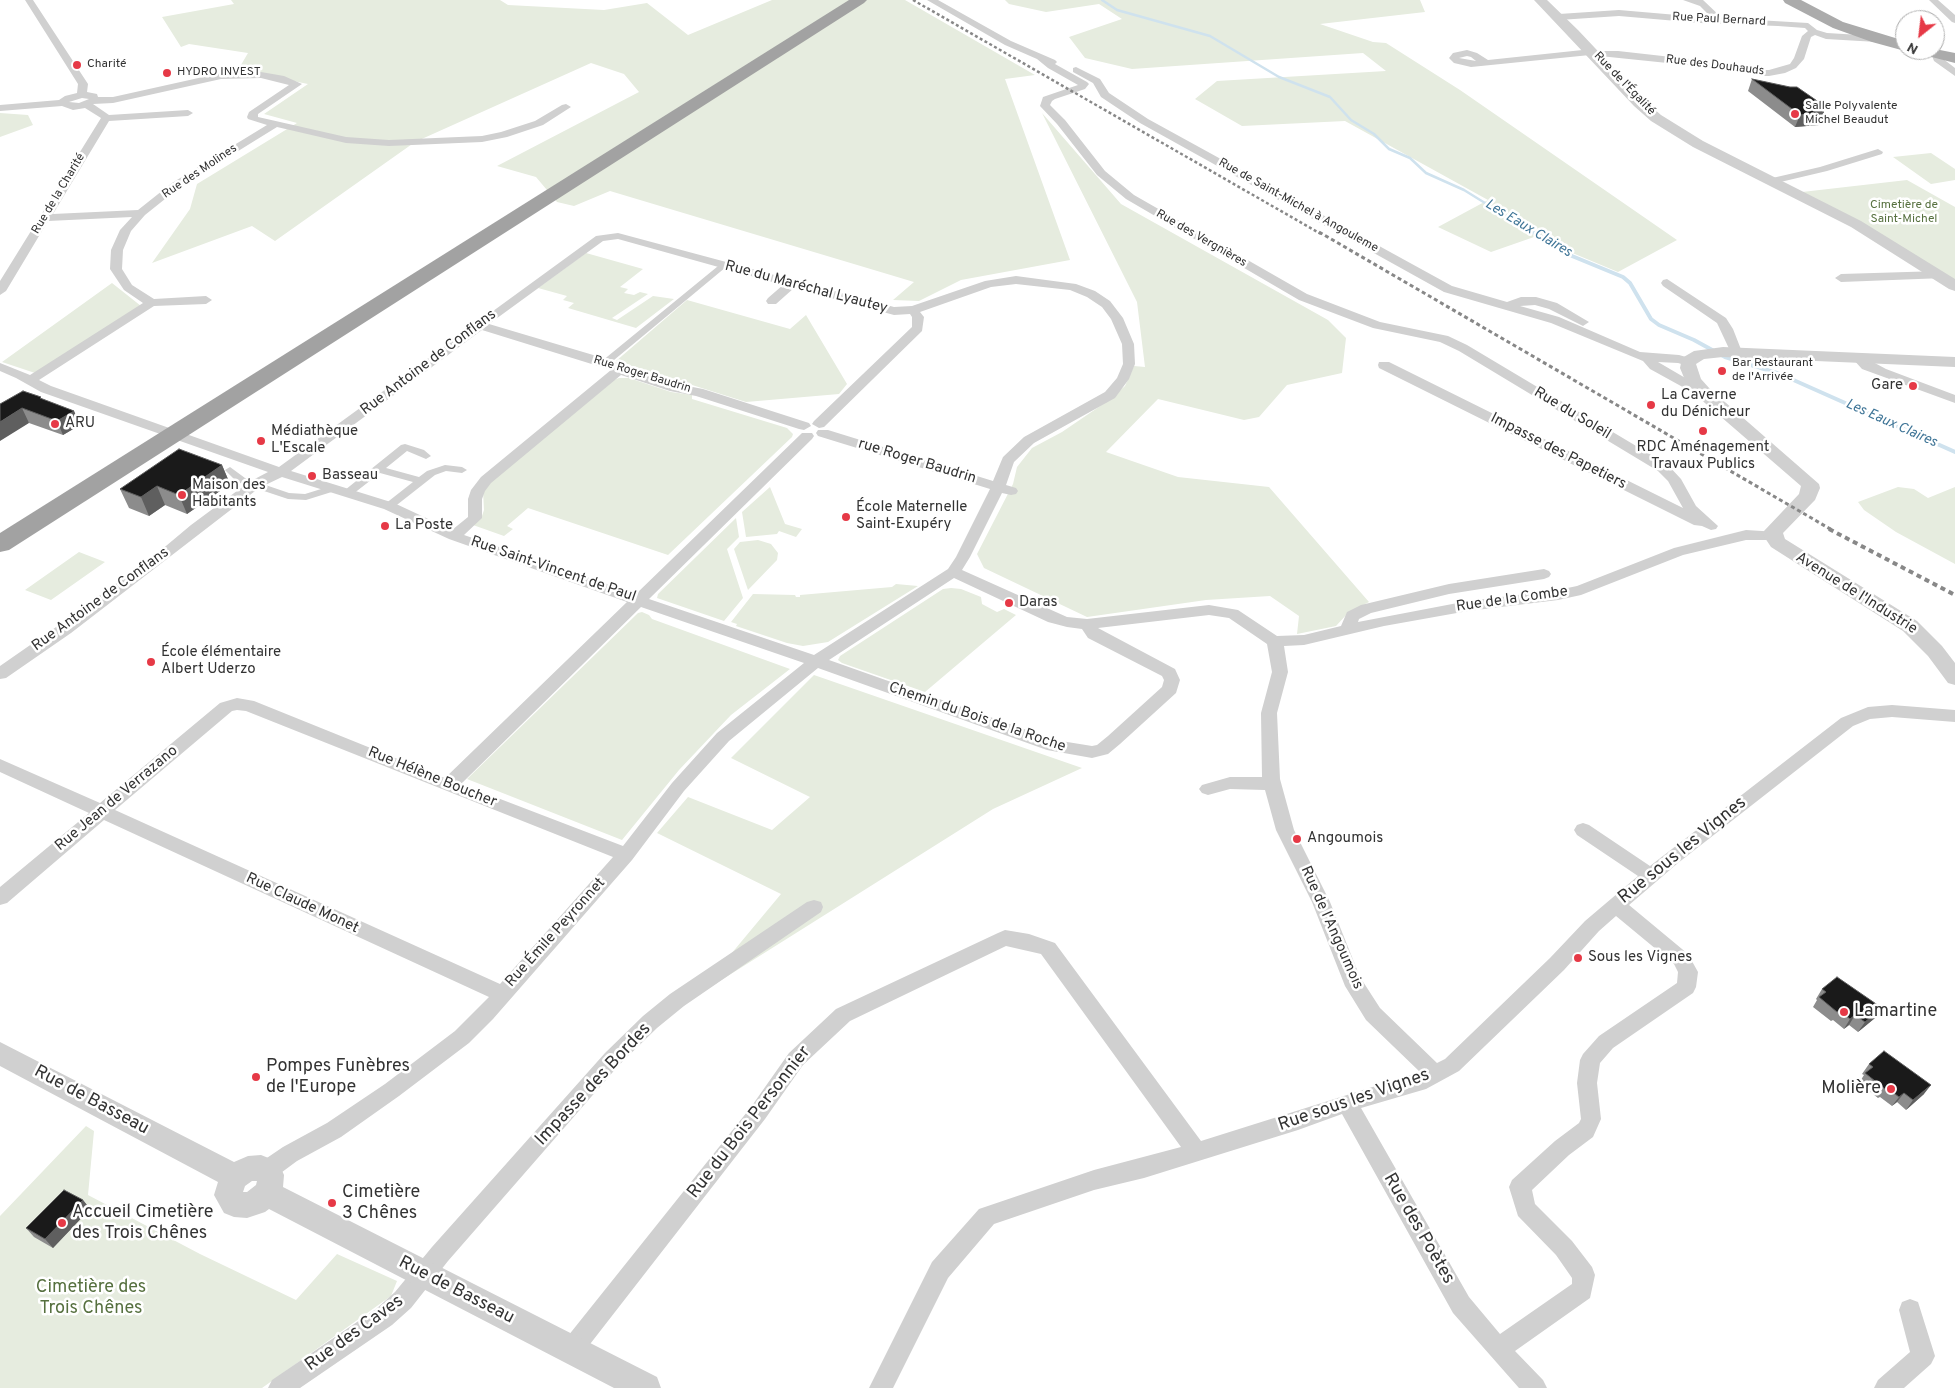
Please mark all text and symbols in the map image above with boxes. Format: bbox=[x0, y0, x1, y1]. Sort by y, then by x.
street label: Rue Paul Bernard bbox=[1672, 10, 1766, 30]
north arrow bbox=[1895, 10, 1945, 60]
text: N bbox=[1904, 38, 1921, 58]
street label: Rue de l'Égalité bbox=[1590, 49, 1658, 119]
street label: Rue des Douhauds bbox=[1665, 53, 1765, 79]
place label: Charité bbox=[87, 58, 127, 72]
marker: Charité bbox=[71, 59, 83, 71]
place label: HYDRO INVEST bbox=[177, 66, 261, 80]
marker: HYDRO INVEST bbox=[161, 67, 173, 79]
place label: Salle Polyvalente Michel Beaudut bbox=[1805, 100, 1898, 128]
marker: Salle Polyvalente Michel Beaudut bbox=[1789, 108, 1801, 120]
street label: Rue des Molines bbox=[160, 142, 240, 202]
street label: Rue de la Charité bbox=[29, 151, 89, 237]
street label: Rue de Saint-Michel à Angouleme bbox=[1216, 156, 1380, 256]
water label: Les Eaux Claires bbox=[1482, 196, 1574, 262]
park label: Cimetière de Saint-Michel bbox=[1870, 199, 1938, 227]
street label: Rue des Vergnières bbox=[1153, 207, 1249, 271]
street label: Rue du Maréchal Lyautey bbox=[723, 258, 889, 318]
street label: Rue Antoine de Conflans bbox=[358, 306, 500, 420]
street label: Rue Roger Baudrin bbox=[591, 353, 693, 397]
place label: Bar Restaurant de l'Arrivée bbox=[1732, 357, 1813, 385]
marker: Bar Restaurant de l'Arrivée bbox=[1716, 365, 1728, 377]
place label: Gare bbox=[1871, 377, 1903, 395]
marker: Gare bbox=[1907, 380, 1919, 392]
street label: Rue du Soleil bbox=[1530, 384, 1614, 444]
place label: La Caverne du Dénicheur bbox=[1661, 387, 1750, 422]
water label: Les Eaux Claires bbox=[1843, 396, 1939, 452]
marker: La Caverne du Dénicheur bbox=[1645, 399, 1657, 411]
street label: Impasse des Papetiers bbox=[1487, 410, 1629, 494]
place label: ARU bbox=[65, 415, 95, 433]
marker: ARU bbox=[49, 418, 61, 430]
place label: Médiathèque L'Escale bbox=[271, 423, 358, 458]
marker: RDC Aménagement Travaux Publics bbox=[1697, 425, 1709, 437]
marker: Médiathèque L'Escale bbox=[255, 435, 267, 447]
street label: rue Roger Baudrin bbox=[856, 435, 978, 489]
place label: RDC Aménagement Travaux Publics bbox=[1637, 439, 1769, 474]
place label: Basseau bbox=[322, 467, 378, 485]
marker: Basseau bbox=[306, 470, 318, 482]
place label: Maison des Habitants bbox=[192, 477, 266, 512]
marker: Maison des Habitants bbox=[176, 489, 188, 501]
place label: École Maternelle Saint-Exupéry bbox=[856, 499, 967, 534]
marker: École Maternelle Saint-Exupéry bbox=[840, 511, 852, 523]
place label: La Poste bbox=[395, 517, 453, 535]
marker: La Poste bbox=[379, 520, 391, 532]
street label: Rue Saint-Vincent de Paul bbox=[468, 533, 638, 607]
street label: Rue Antoine de Conflans bbox=[29, 544, 173, 656]
street label: Avenue de l'Industrie bbox=[1792, 549, 1920, 639]
street label: Rue de la Combe bbox=[1455, 583, 1569, 617]
place label: Daras bbox=[1019, 594, 1058, 612]
marker: Daras bbox=[1003, 597, 1015, 609]
place label: École élémentaire Albert Uderzo bbox=[161, 644, 281, 679]
marker: École élémentaire Albert Uderzo bbox=[145, 656, 157, 668]
street label: Chemin du Bois de la Roche bbox=[886, 679, 1068, 757]
street label: Rue Jean de Verrazano bbox=[52, 742, 182, 856]
street label: Rue Hélène Boucher bbox=[365, 744, 499, 812]
street label: Rue sous les Vignes bbox=[1615, 793, 1751, 909]
place label: Angoumois bbox=[1307, 830, 1383, 848]
marker: Angoumois bbox=[1291, 833, 1303, 845]
street label: Rue de l'Angoumois bbox=[1296, 864, 1366, 992]
street label: Rue Claude Monet bbox=[243, 870, 361, 938]
street label: Rue Émile Peyronnet bbox=[502, 875, 610, 991]
place label: Sous les Vignes bbox=[1588, 949, 1692, 967]
marker: Sous les Vignes bbox=[1572, 952, 1584, 964]
place label: Lamartine bbox=[1854, 1001, 1937, 1023]
marker: Lamartine bbox=[1838, 1006, 1850, 1018]
street label: Impasse des Bordes bbox=[532, 1019, 656, 1151]
street label: Rue du Bois Personnier bbox=[684, 1042, 816, 1204]
place label: Pompes Funèbres de l'Europe bbox=[266, 1056, 410, 1098]
street label: Rue de Basseau bbox=[30, 1062, 152, 1140]
street label: Rue sous les Vignes bbox=[1276, 1065, 1432, 1137]
marker: Pompes Funèbres de l'Europe bbox=[250, 1071, 262, 1083]
place label: Molière bbox=[1821, 1078, 1881, 1100]
marker: Molière bbox=[1885, 1083, 1897, 1095]
street label: Rue des Poètes bbox=[1378, 1170, 1458, 1288]
place label: Cimetière 3 Chênes bbox=[342, 1182, 420, 1224]
marker: Cimetière 3 Chênes bbox=[326, 1197, 338, 1209]
place label: Accueil Cimetière des Trois Chênes bbox=[72, 1202, 213, 1244]
marker: Accueil Cimetière des Trois Chênes bbox=[56, 1217, 68, 1229]
street label: Rue de Basseau bbox=[395, 1253, 517, 1329]
park label: Cimetière des Trois Chênes bbox=[36, 1277, 146, 1320]
street label: Rue des Caves bbox=[302, 1291, 408, 1377]

